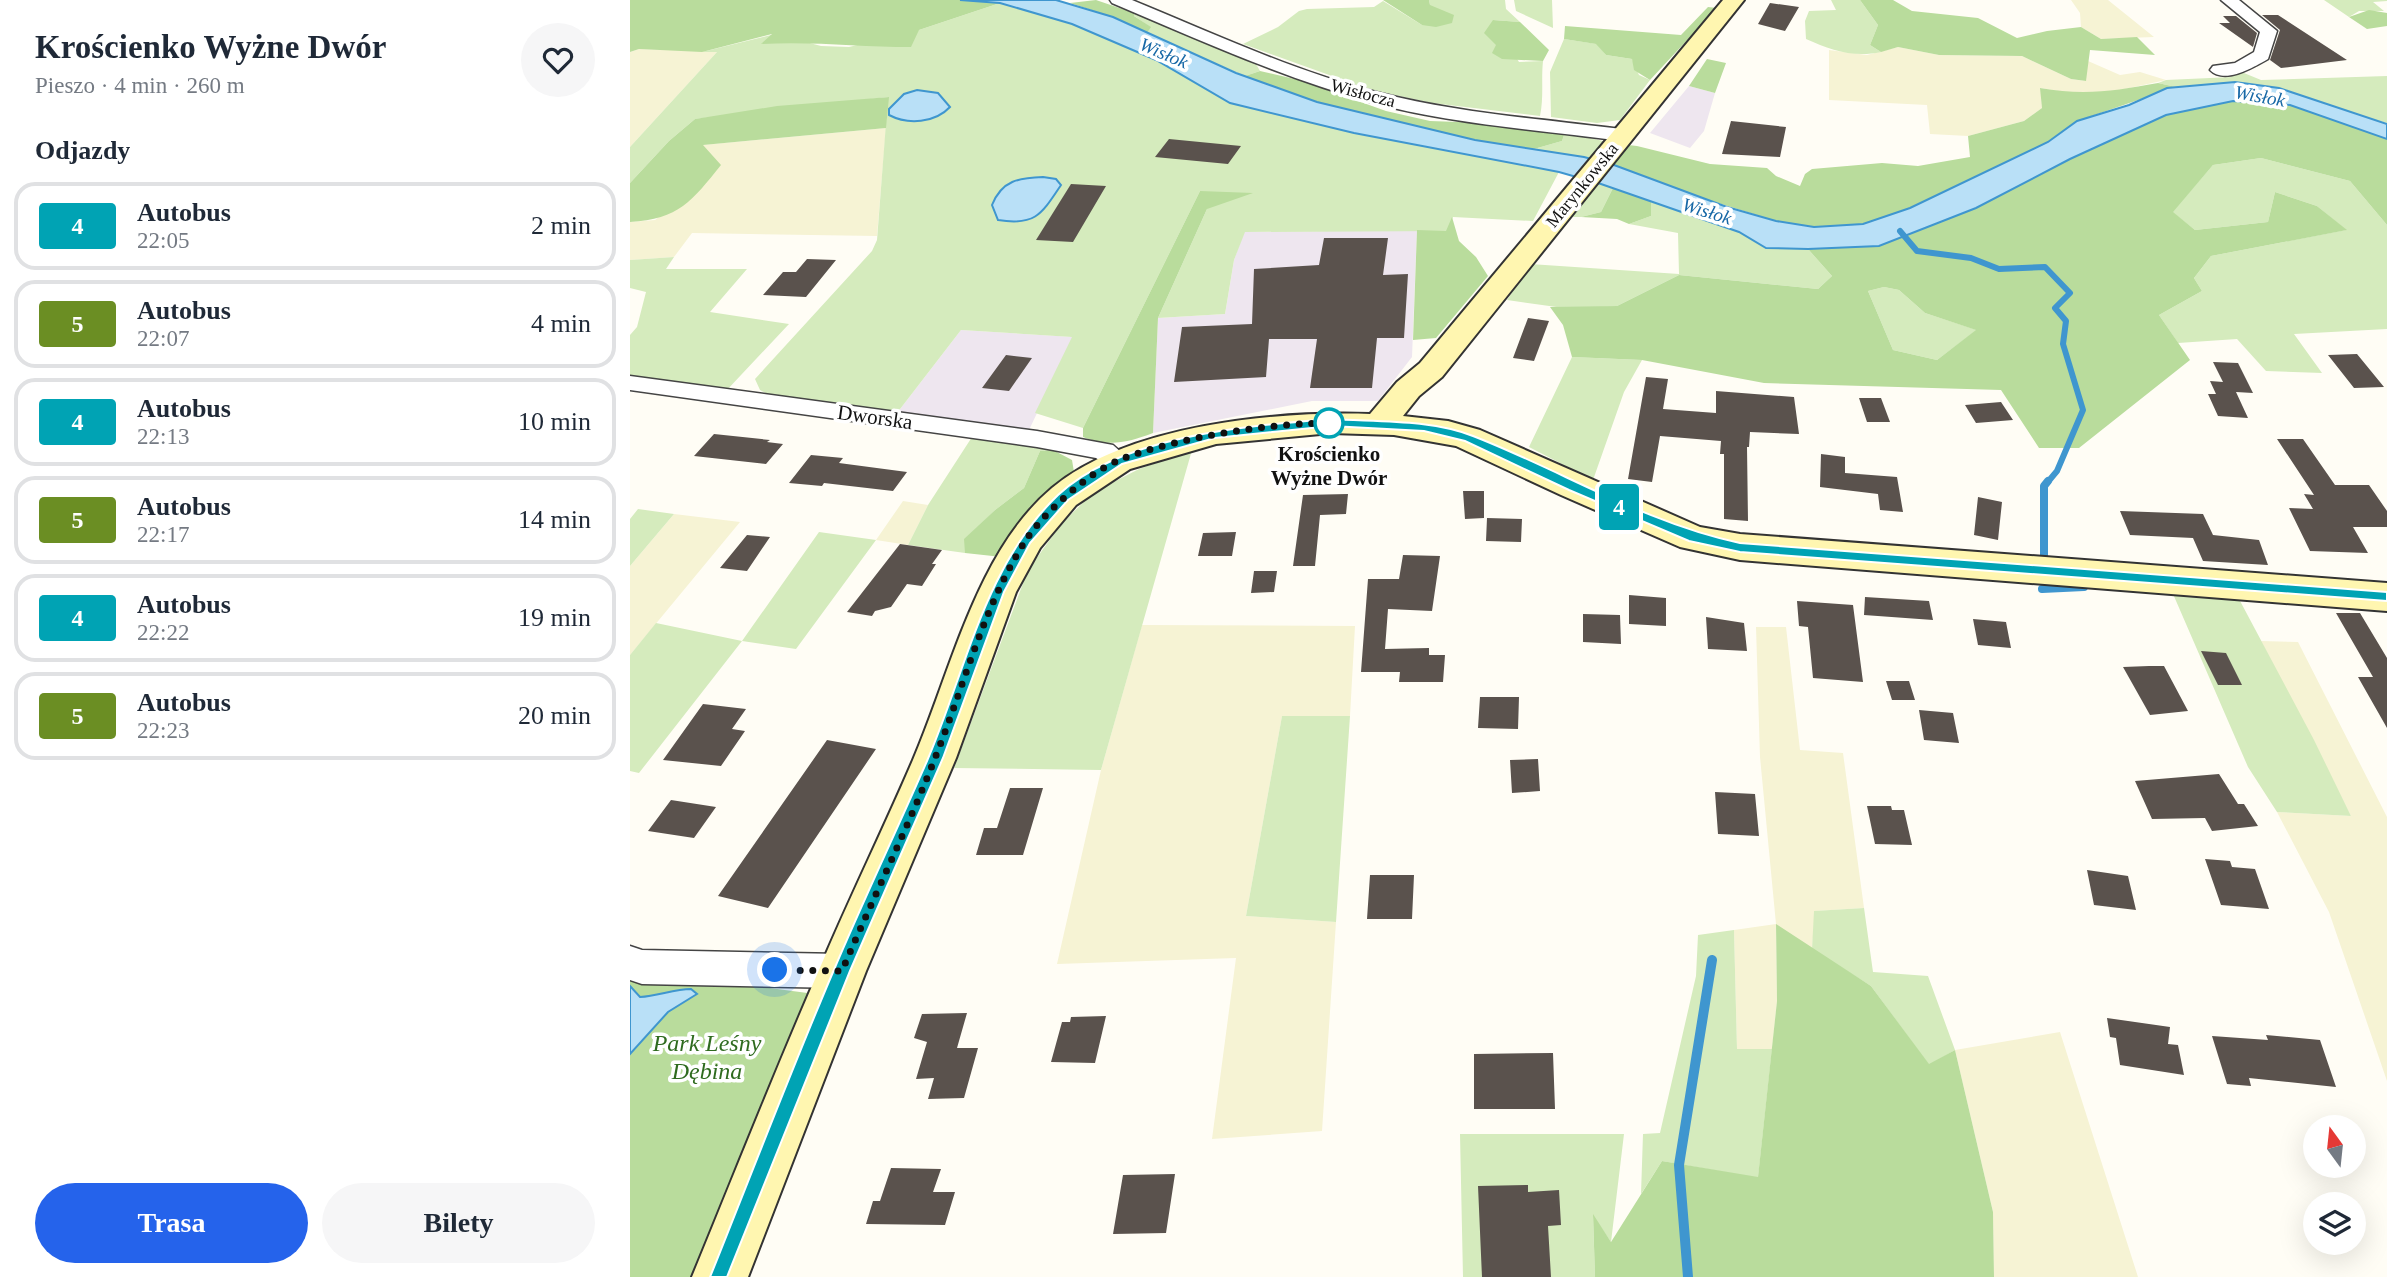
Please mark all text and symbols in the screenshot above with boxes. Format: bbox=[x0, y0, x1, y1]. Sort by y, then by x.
button: heart bbox=[521, 23, 595, 97]
text: Krościenko Wyżne Dwór bbox=[35, 29, 386, 65]
water label: Wisłok bbox=[1137, 33, 1192, 73]
text: Pieszo · 4 min · 260 m bbox=[35, 73, 245, 98]
street label: Wisłocza bbox=[1328, 75, 1398, 111]
water label: Wisłok bbox=[2233, 81, 2287, 111]
text: Odjazdy bbox=[35, 136, 130, 165]
street label: Marynkowska bbox=[1542, 139, 1622, 231]
water label: Wisłok bbox=[1680, 194, 1735, 229]
text: Autobus bbox=[137, 198, 231, 227]
text: 2 min bbox=[531, 211, 591, 240]
text: 4 bbox=[72, 213, 84, 239]
text: 22:05 bbox=[137, 228, 189, 253]
text: Autobus bbox=[137, 296, 231, 325]
text: 4 min bbox=[531, 309, 591, 338]
text: 5 bbox=[72, 311, 84, 337]
text: 22:07 bbox=[137, 326, 189, 351]
text: Autobus bbox=[137, 394, 231, 423]
street label: Dworska bbox=[836, 400, 915, 434]
text: 10 min bbox=[518, 407, 591, 436]
marker: Krościenko Wyżne Dwór bbox=[1314, 408, 1344, 438]
text: 4 bbox=[72, 409, 84, 435]
text: 22:13 bbox=[137, 424, 189, 449]
place label: Krościenko Wyżne Dwór bbox=[1271, 442, 1387, 490]
line badge: 4 bbox=[1596, 484, 1642, 530]
text: Autobus bbox=[137, 492, 231, 521]
text: 4 bbox=[1613, 494, 1625, 520]
text: 14 min bbox=[518, 505, 591, 534]
text: 5 bbox=[72, 507, 84, 533]
text: 22:17 bbox=[137, 522, 189, 547]
text: Autobus bbox=[137, 590, 231, 619]
text: 19 min bbox=[518, 603, 591, 632]
text: 4 bbox=[72, 605, 84, 631]
text: 22:22 bbox=[137, 620, 189, 645]
text: Autobus bbox=[137, 688, 231, 717]
text: 20 min bbox=[518, 701, 591, 730]
text: 5 bbox=[72, 703, 84, 729]
text: 22:23 bbox=[137, 718, 189, 743]
your location bbox=[757, 952, 792, 987]
park label: Park Leśny Dębina bbox=[652, 1030, 762, 1084]
north arrow bbox=[2303, 1115, 2366, 1178]
map controls bbox=[2303, 1115, 2366, 1255]
button: Trasa bbox=[35, 1183, 308, 1263]
button: Bilety bbox=[322, 1183, 595, 1263]
button: layers bbox=[2303, 1192, 2366, 1255]

